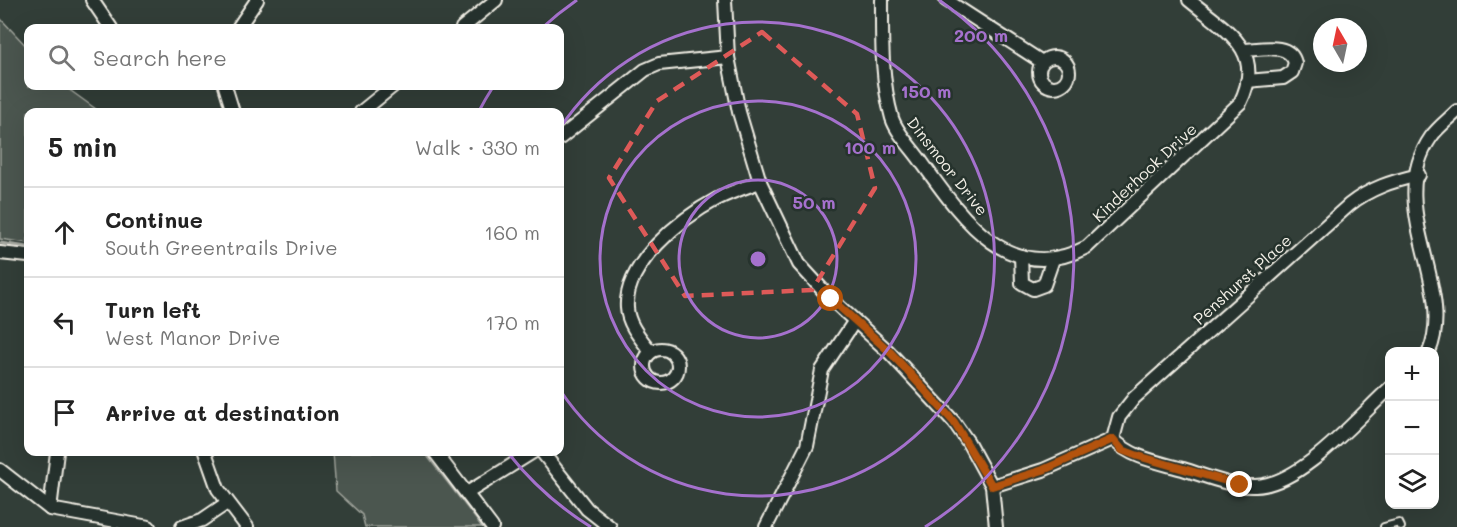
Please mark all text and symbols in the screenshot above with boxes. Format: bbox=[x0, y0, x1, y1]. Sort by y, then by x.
north arrow bbox=[1313, 18, 1367, 72]
text: 200 m bbox=[954, 23, 1008, 47]
search box bbox=[24, 24, 564, 90]
icon: search bbox=[45, 41, 78, 74]
text: Search here bbox=[93, 43, 227, 72]
text: 150 m bbox=[901, 79, 951, 103]
street label: Dinsmoor Drive bbox=[903, 112, 993, 220]
street label: Kinderhook Drive bbox=[1087, 118, 1201, 226]
text: 5 min bbox=[48, 130, 117, 164]
text: Walk · 330 m bbox=[415, 134, 540, 160]
text: 100 m bbox=[844, 135, 896, 159]
text: 50 m bbox=[793, 190, 835, 214]
text: Continue bbox=[105, 205, 203, 234]
icon: ahead bbox=[48, 216, 81, 249]
text: 160 m bbox=[484, 219, 540, 245]
street label: Penshurst Place bbox=[1188, 229, 1296, 329]
text: South Greentrails Drive bbox=[105, 234, 338, 260]
centre of rings bbox=[748, 249, 768, 269]
route start bbox=[817, 285, 843, 311]
text: Turn left bbox=[105, 295, 201, 324]
icon: left bbox=[48, 306, 81, 339]
text: 170 m bbox=[485, 309, 540, 335]
text: West Manor Drive bbox=[105, 324, 281, 350]
map controls bbox=[1385, 347, 1439, 509]
button: + bbox=[1385, 347, 1439, 401]
icon: arrive bbox=[48, 396, 81, 429]
text: Arrive at destination bbox=[105, 398, 340, 427]
button: − bbox=[1385, 401, 1439, 455]
button: layers bbox=[1385, 455, 1439, 509]
route end bbox=[1226, 471, 1252, 497]

